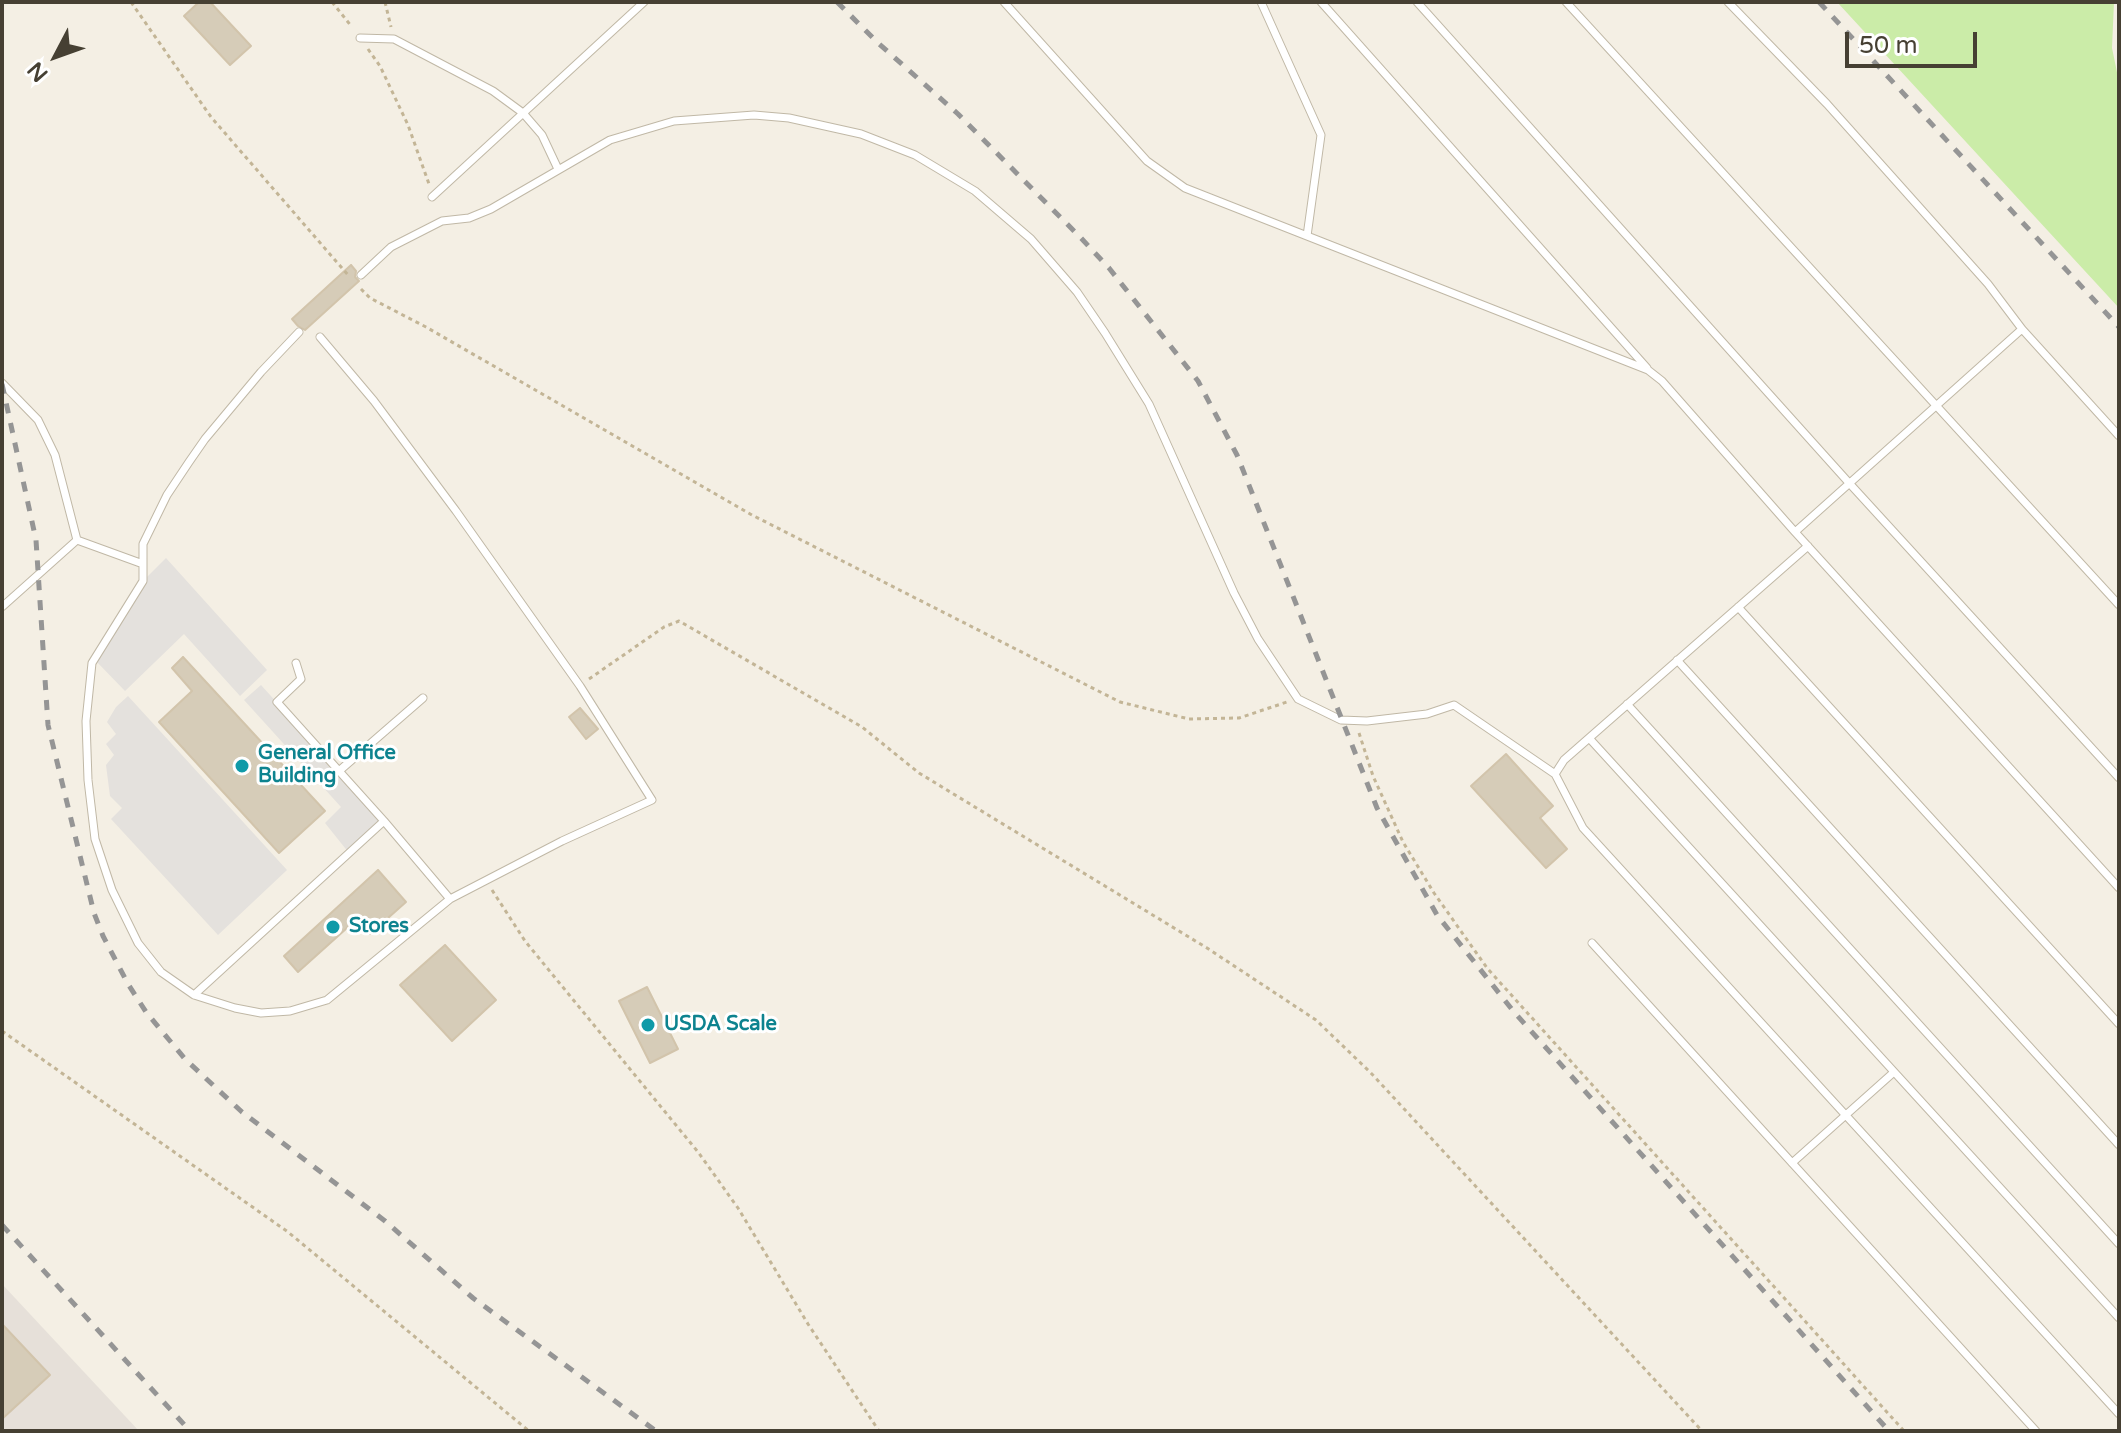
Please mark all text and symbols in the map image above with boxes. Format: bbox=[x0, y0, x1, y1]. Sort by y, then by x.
north arrow bbox=[16, 16, 96, 96]
scale bar bbox=[1849, 16, 1981, 66]
text: 50 m bbox=[1859, 31, 1917, 60]
text: N bbox=[22, 57, 54, 87]
place label: General Office Building bbox=[258, 742, 396, 789]
marker: General Office Building bbox=[233, 757, 251, 775]
place label: Stores bbox=[349, 915, 409, 939]
marker: Stores bbox=[324, 918, 342, 936]
place label: USDA Scale bbox=[664, 1013, 777, 1037]
marker: USDA Scale bbox=[639, 1016, 657, 1034]

